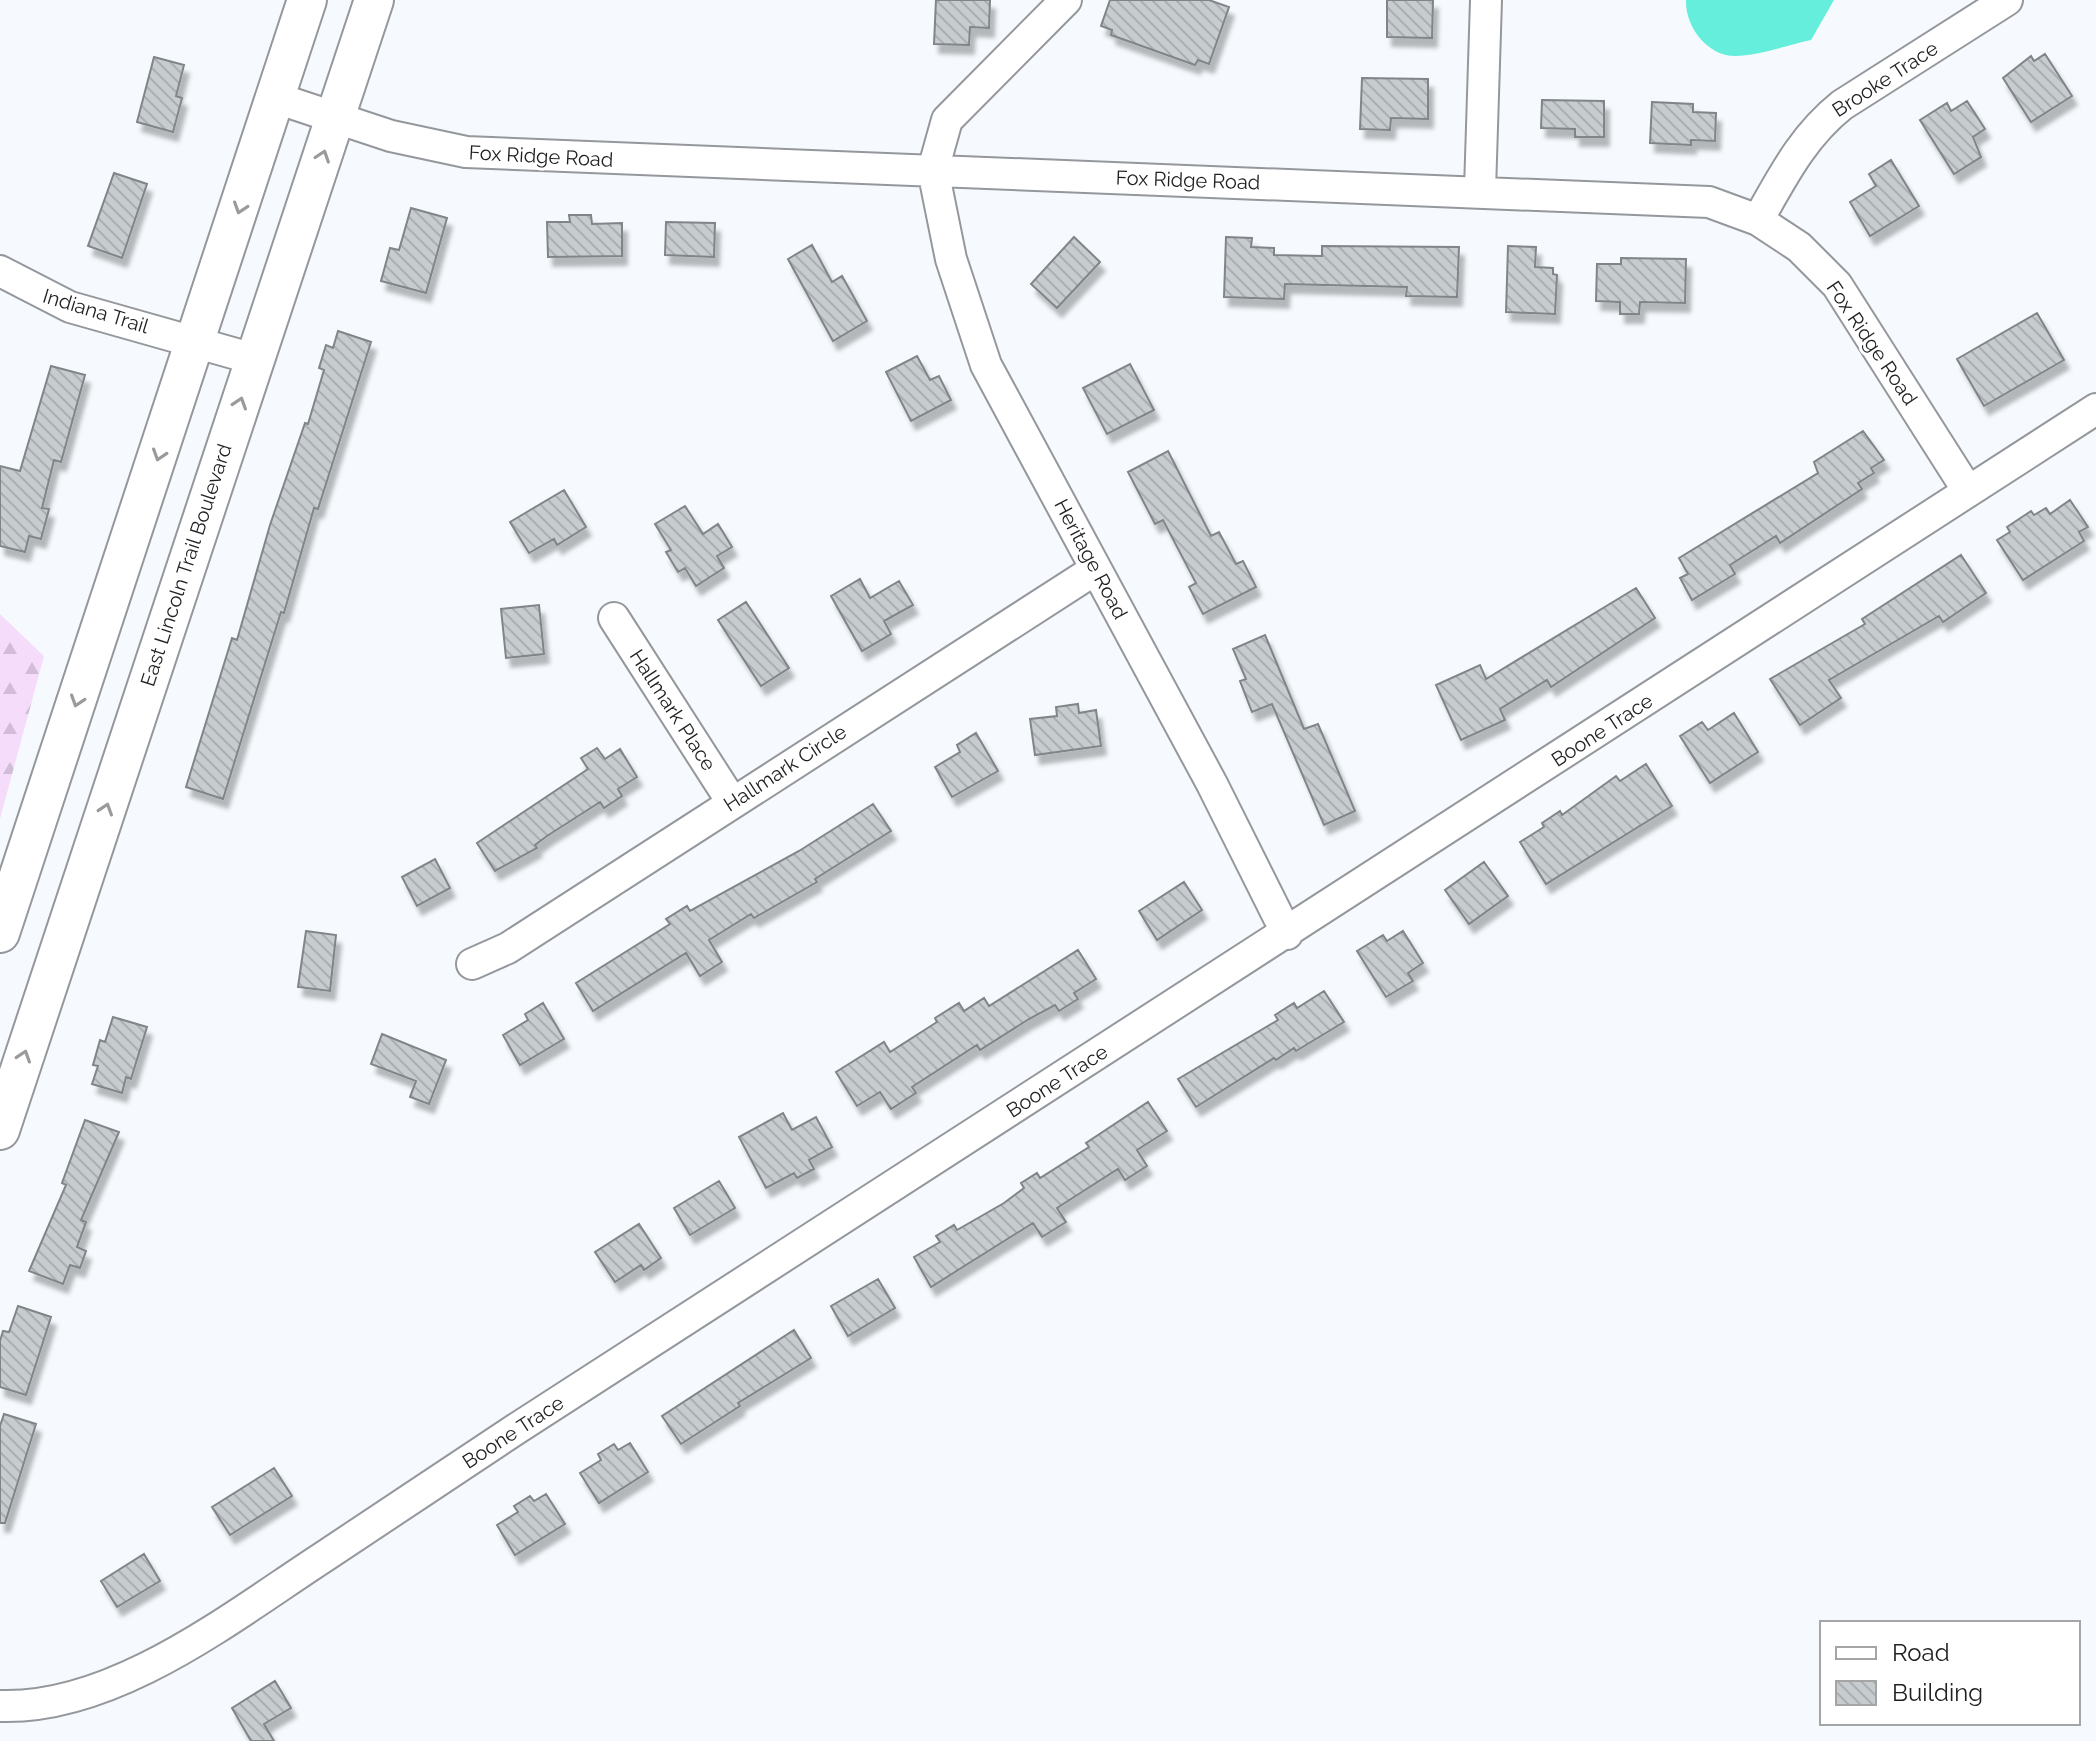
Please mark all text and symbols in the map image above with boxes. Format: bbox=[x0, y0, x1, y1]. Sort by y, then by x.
street label: Brooke Trace bbox=[1828, 36, 1943, 122]
street label: Fox Ridge Road bbox=[468, 140, 614, 172]
one-way arrow bbox=[313, 150, 329, 164]
street label: Fox Ridge Road bbox=[1115, 165, 1261, 195]
one-way arrow bbox=[233, 200, 249, 214]
street label: Fox Ridge Road bbox=[1822, 276, 1922, 410]
street label: Indiana Trail bbox=[40, 284, 152, 339]
one-way arrow bbox=[230, 396, 246, 410]
street label: East Lincoln Trail Boulevard bbox=[135, 441, 237, 689]
one-way arrow bbox=[153, 447, 169, 461]
street label: Heritage Road bbox=[1049, 495, 1133, 623]
street label: Hallmark Place bbox=[625, 645, 721, 775]
street label: Boone Trace bbox=[1547, 688, 1657, 772]
one-way arrow bbox=[71, 694, 87, 708]
street label: Hallmark Circle bbox=[719, 719, 851, 817]
one-way arrow bbox=[96, 803, 112, 817]
street label: Boone Trace bbox=[1002, 1039, 1112, 1123]
one-way arrow bbox=[15, 1050, 31, 1064]
street label: Boone Trace bbox=[458, 1390, 568, 1474]
legend bbox=[1820, 1621, 2080, 1725]
text: Road bbox=[1892, 1638, 1950, 1667]
text: Building bbox=[1892, 1678, 1983, 1707]

